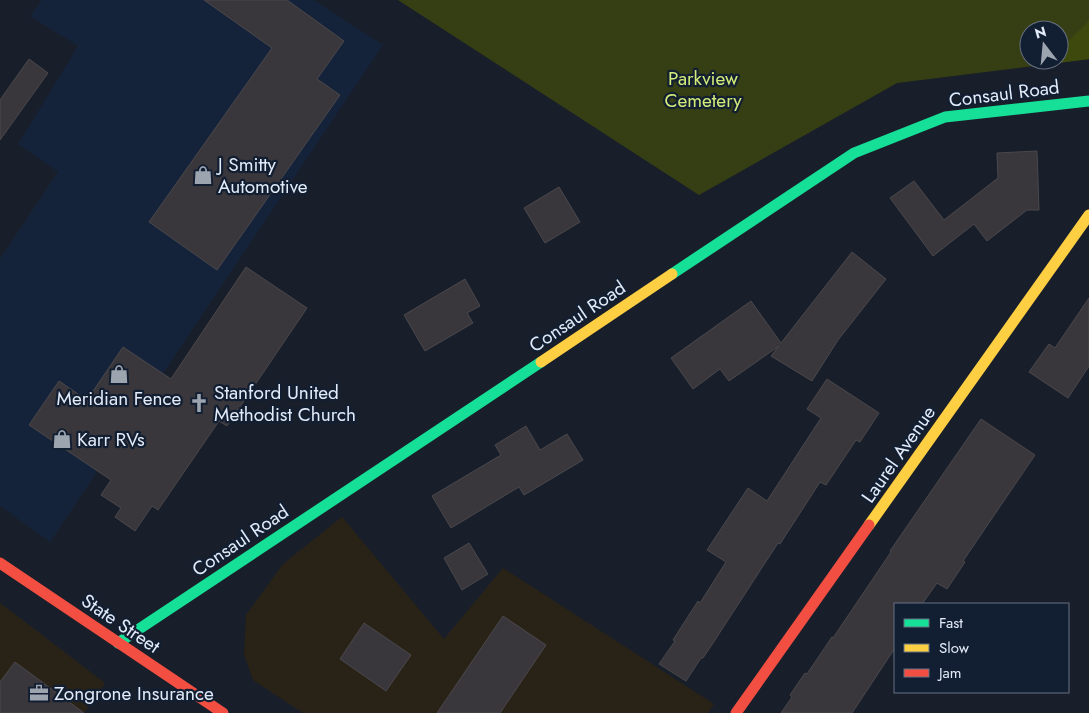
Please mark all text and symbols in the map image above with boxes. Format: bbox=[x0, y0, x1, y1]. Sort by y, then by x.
north arrow bbox=[1019, 20, 1069, 70]
text: N bbox=[1032, 21, 1049, 44]
park label: Parkview Cemetery bbox=[664, 65, 742, 114]
street label: Consaul Road bbox=[947, 73, 1061, 114]
place label: J Smitty Automotive bbox=[215, 151, 308, 200]
shop icon: J Smitty Automotive bbox=[192, 164, 214, 186]
street label: Consaul Road bbox=[524, 274, 631, 359]
shop icon: Meridian Fence bbox=[108, 363, 130, 385]
place label: Stanford United Methodist Church bbox=[214, 379, 356, 428]
place label: Meridian Fence bbox=[57, 385, 182, 412]
church icon: Stanford United Methodist Church bbox=[188, 392, 210, 414]
street label: Laurel Avenue bbox=[855, 400, 942, 508]
place label: Karr RVs bbox=[77, 426, 145, 453]
shop icon: Karr RVs bbox=[51, 428, 73, 450]
street label: Consaul Road bbox=[187, 498, 294, 583]
street label: State Street bbox=[76, 587, 166, 660]
legend bbox=[894, 603, 1069, 693]
text: Fast bbox=[939, 612, 963, 634]
text: Slow bbox=[939, 637, 970, 659]
text: Jam bbox=[937, 662, 962, 684]
place label: Zongrone Insurance bbox=[54, 680, 214, 707]
office icon: Zongrone Insurance bbox=[28, 682, 50, 704]

